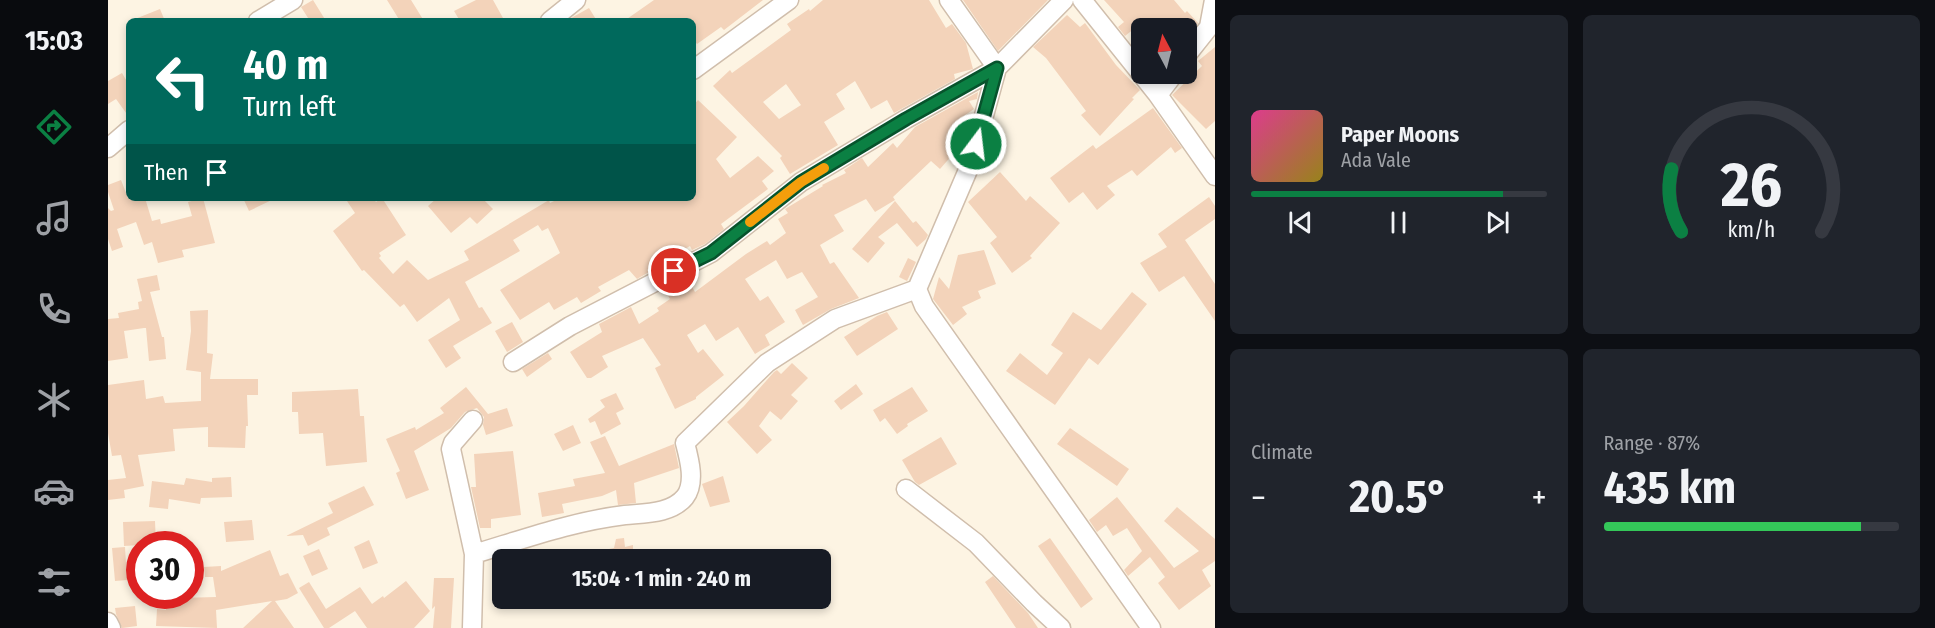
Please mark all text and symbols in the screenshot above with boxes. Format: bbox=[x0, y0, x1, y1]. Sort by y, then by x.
north arrow bbox=[1131, 18, 1197, 84]
map controls bbox=[1131, 18, 1197, 84]
text: 15:03 bbox=[25, 25, 83, 57]
text: 40 m bbox=[243, 40, 328, 90]
icon: left bbox=[144, 42, 222, 120]
text: Turn left bbox=[243, 91, 336, 123]
icon: directions bbox=[33, 106, 75, 148]
position arrow bbox=[944, 112, 1008, 176]
text: Paper Moons bbox=[1341, 121, 1459, 148]
text: Ada Vale bbox=[1341, 148, 1411, 172]
text: 26 bbox=[1719, 148, 1782, 223]
icon: arrive bbox=[200, 156, 233, 189]
text: Then bbox=[144, 159, 188, 186]
icon: music bbox=[33, 197, 75, 239]
icon: previous bbox=[1284, 206, 1317, 239]
icon: pause bbox=[1382, 206, 1415, 239]
icon: next bbox=[1481, 206, 1514, 239]
text: km/h bbox=[1727, 217, 1775, 243]
pin bbox=[648, 245, 699, 296]
icon: arrive bbox=[657, 254, 690, 287]
icon: phone bbox=[33, 288, 75, 330]
icon: climate bbox=[33, 379, 75, 421]
text: Range · 87% bbox=[1604, 431, 1700, 455]
text: Climate bbox=[1251, 440, 1313, 464]
text: 435 km bbox=[1604, 461, 1736, 515]
icon: car bbox=[33, 470, 75, 512]
text: 20.5° bbox=[1349, 470, 1448, 524]
text: − bbox=[1251, 478, 1266, 518]
text: + bbox=[1531, 478, 1546, 518]
speed limit sign: 30 bbox=[126, 531, 204, 609]
icon: filters bbox=[33, 561, 75, 603]
text: 15:04 · 1 min · 240 m bbox=[572, 565, 751, 592]

